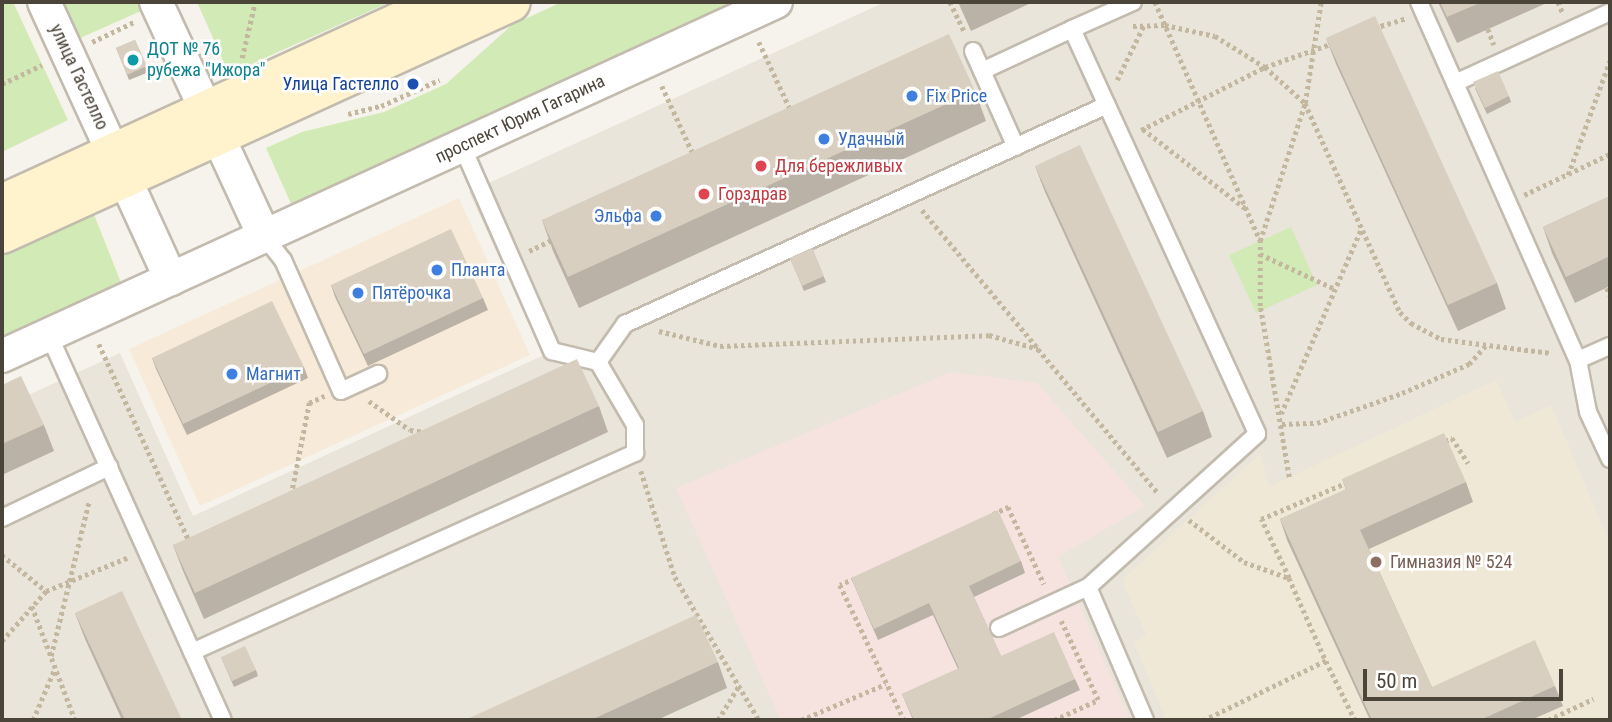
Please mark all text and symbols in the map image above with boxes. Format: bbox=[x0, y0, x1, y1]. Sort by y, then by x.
street label: улица Гастелло bbox=[45, 21, 113, 133]
place label: ДОТ № 76 рубежа "Ижора" bbox=[147, 39, 266, 82]
marker: ДОТ № 76 рубежа "Ижора" bbox=[125, 52, 141, 68]
street label: проспект Юрия Гагарина bbox=[432, 70, 608, 168]
place label: Улица Гастелло bbox=[283, 73, 399, 95]
marker: Улица Гастелло bbox=[405, 76, 421, 92]
place label: Fix Price bbox=[926, 85, 987, 107]
marker: Fix Price bbox=[904, 88, 920, 104]
place label: Удачный bbox=[838, 128, 905, 150]
marker: Удачный bbox=[816, 131, 832, 147]
place label: Для бережливых bbox=[775, 155, 903, 177]
marker: Для бережливых bbox=[753, 158, 769, 174]
place label: Горздрав bbox=[718, 183, 787, 205]
marker: Горздрав bbox=[696, 186, 712, 202]
place label: Эльфа bbox=[594, 205, 642, 227]
marker: Эльфа bbox=[648, 208, 664, 224]
place label: Планта bbox=[451, 259, 505, 281]
marker: Планта bbox=[429, 262, 445, 278]
place label: Пятёрочка bbox=[372, 282, 451, 304]
marker: Пятёрочка bbox=[350, 285, 366, 301]
place label: Магнит bbox=[246, 363, 301, 385]
marker: Магнит bbox=[224, 366, 240, 382]
place label: Гимназия № 524 bbox=[1390, 551, 1512, 573]
marker: Гимназия № 524 bbox=[1368, 554, 1384, 570]
scale bar bbox=[1367, 656, 1566, 700]
text: 50 m bbox=[1376, 669, 1417, 693]

